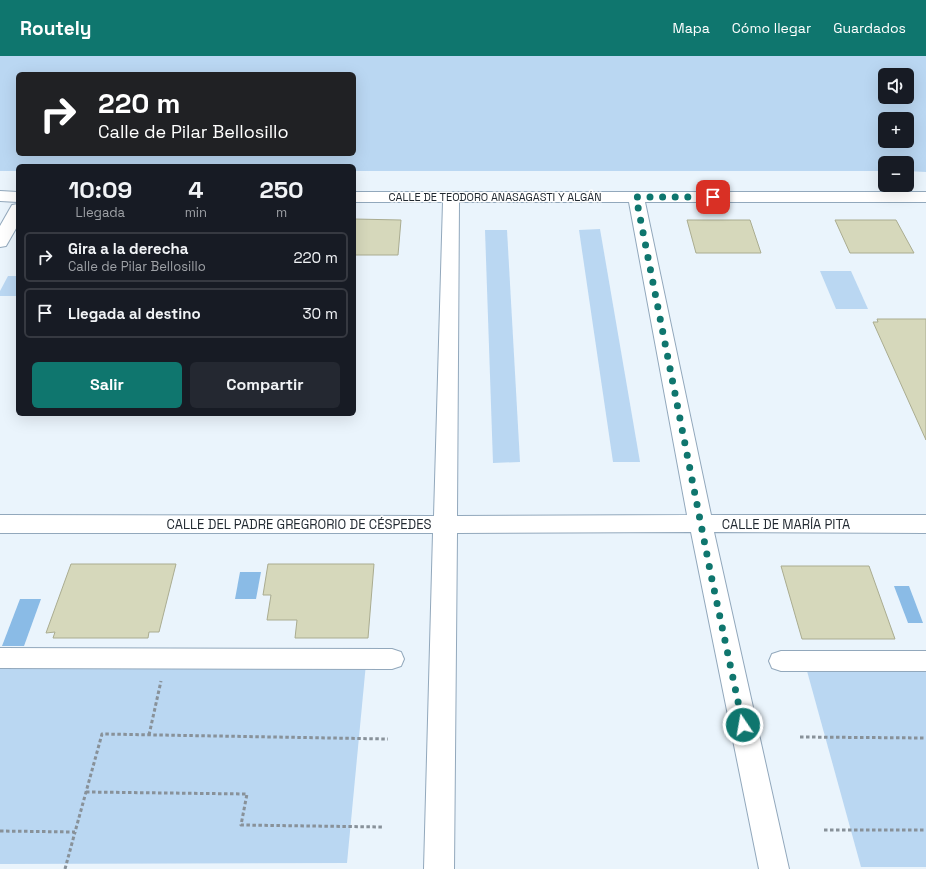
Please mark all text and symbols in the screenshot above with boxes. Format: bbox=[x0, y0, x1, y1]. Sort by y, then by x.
text: Routely bbox=[20, 16, 91, 41]
text: Mapa bbox=[673, 19, 710, 37]
text: Cómo llegar bbox=[732, 19, 811, 37]
text: Guardados bbox=[833, 19, 906, 37]
map controls bbox=[878, 68, 914, 192]
button: sound bbox=[878, 68, 914, 104]
text: 220 m bbox=[98, 85, 180, 121]
icon: right bbox=[32, 88, 84, 140]
button: + bbox=[878, 112, 914, 148]
text: Calle de Pilar Bellosillo bbox=[98, 120, 289, 143]
button: − bbox=[878, 156, 914, 192]
text: 10:09 bbox=[68, 174, 132, 205]
text: 4 bbox=[188, 174, 203, 205]
text: 250 bbox=[259, 174, 304, 205]
pin bbox=[696, 180, 730, 214]
icon: arrive bbox=[702, 186, 724, 208]
street label: CALLE DE TEODORO ANASAGASTI Y ALGÁN bbox=[389, 190, 601, 204]
text: Llegada bbox=[76, 204, 125, 221]
text: min bbox=[185, 204, 207, 221]
text: m bbox=[276, 204, 287, 221]
text: Gira a la derecha bbox=[68, 239, 188, 258]
icon: right bbox=[34, 246, 56, 268]
text: 220 m bbox=[294, 248, 338, 267]
text: Calle de Pilar Bellosillo bbox=[68, 258, 206, 275]
icon: arrive bbox=[34, 302, 56, 324]
text: Llegada al destino bbox=[68, 304, 201, 323]
text: 30 m bbox=[303, 304, 338, 323]
button: Salir bbox=[32, 362, 182, 408]
button: Compartir bbox=[190, 362, 340, 408]
street label: CALLE DEL PADRE GREGRORIO DE CÉSPEDES bbox=[166, 516, 432, 533]
street label: CALLE DE MARÍA PITA bbox=[722, 516, 850, 533]
position arrow bbox=[722, 704, 764, 746]

